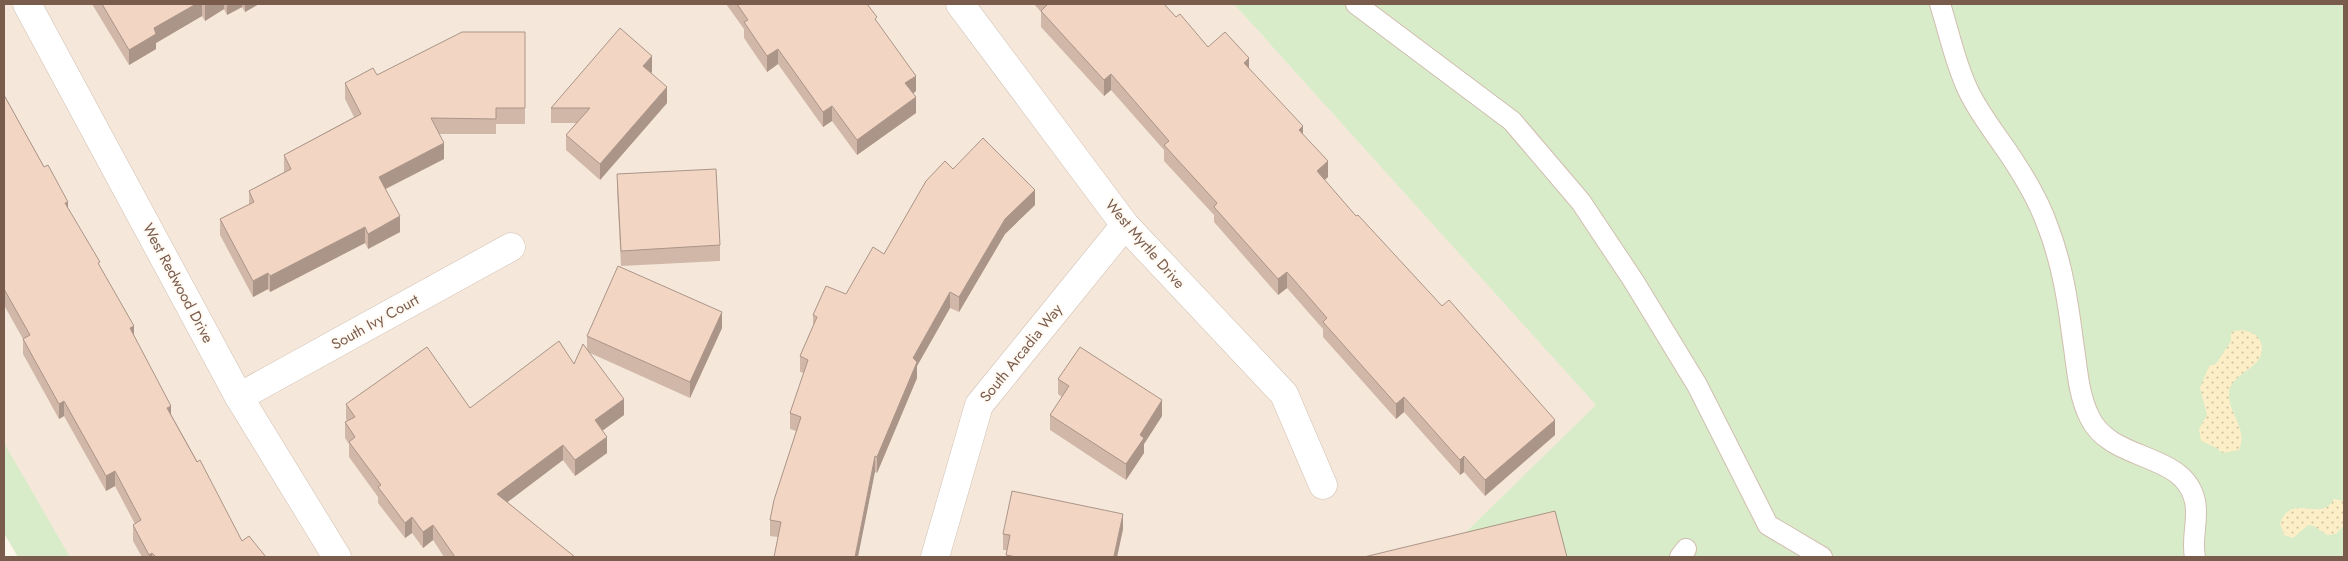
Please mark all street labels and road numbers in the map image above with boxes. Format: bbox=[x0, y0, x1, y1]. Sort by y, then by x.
street label: West Myrtle Drive bbox=[1100, 195, 1190, 294]
street label: West Redwood Drive bbox=[137, 219, 219, 347]
street label: South Ivy Court bbox=[327, 289, 423, 355]
street label: South Arcadia Way bbox=[974, 299, 1068, 407]

